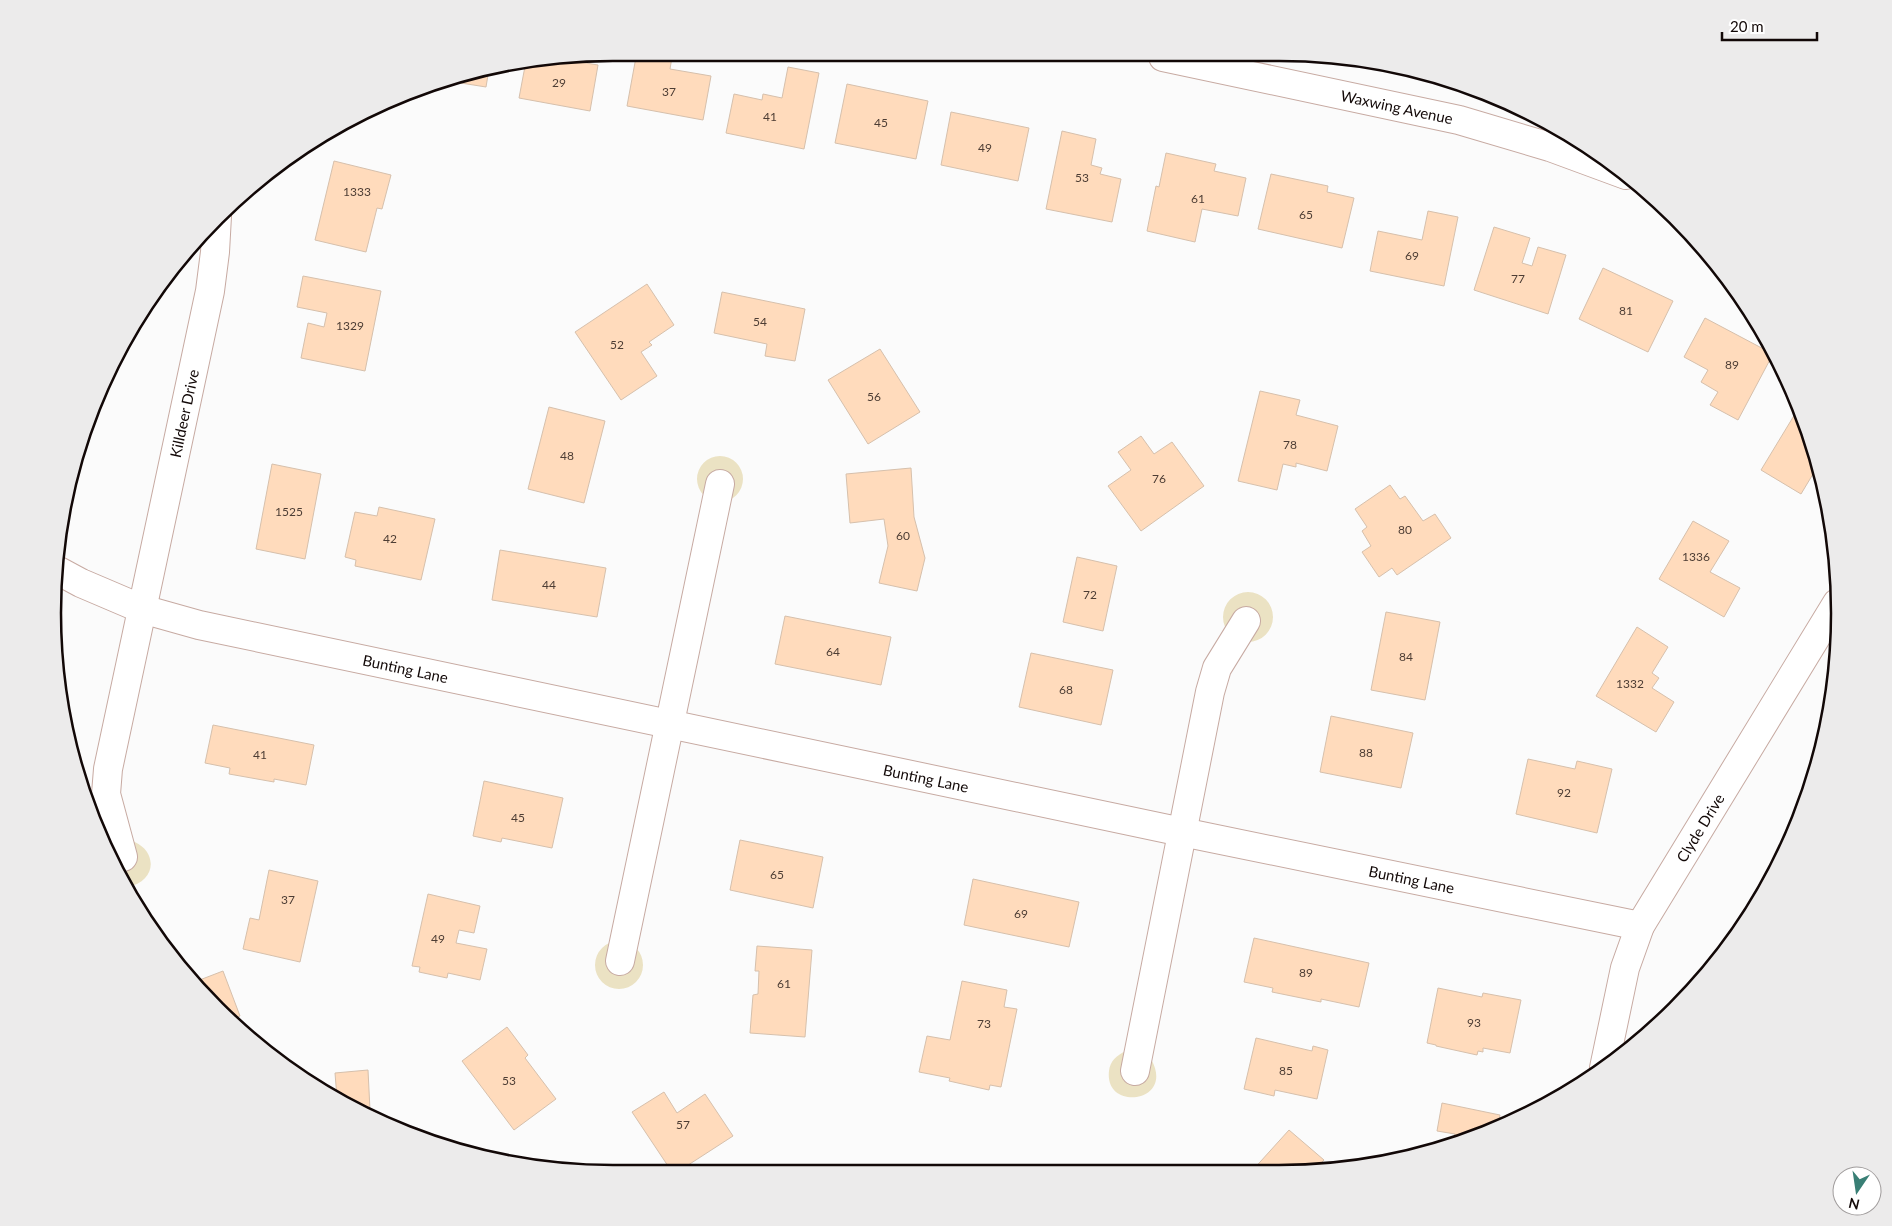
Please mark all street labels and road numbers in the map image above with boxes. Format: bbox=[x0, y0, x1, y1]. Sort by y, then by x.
street label: Waxwing Avenue bbox=[1339, 86, 1455, 127]
street label: Killdeer Drive bbox=[166, 368, 202, 459]
street label: Bunting Lane bbox=[361, 651, 450, 686]
street label: Bunting Lane bbox=[882, 760, 970, 796]
street label: Clyde Drive bbox=[1672, 790, 1728, 865]
street label: Bunting Lane bbox=[1367, 862, 1456, 897]

